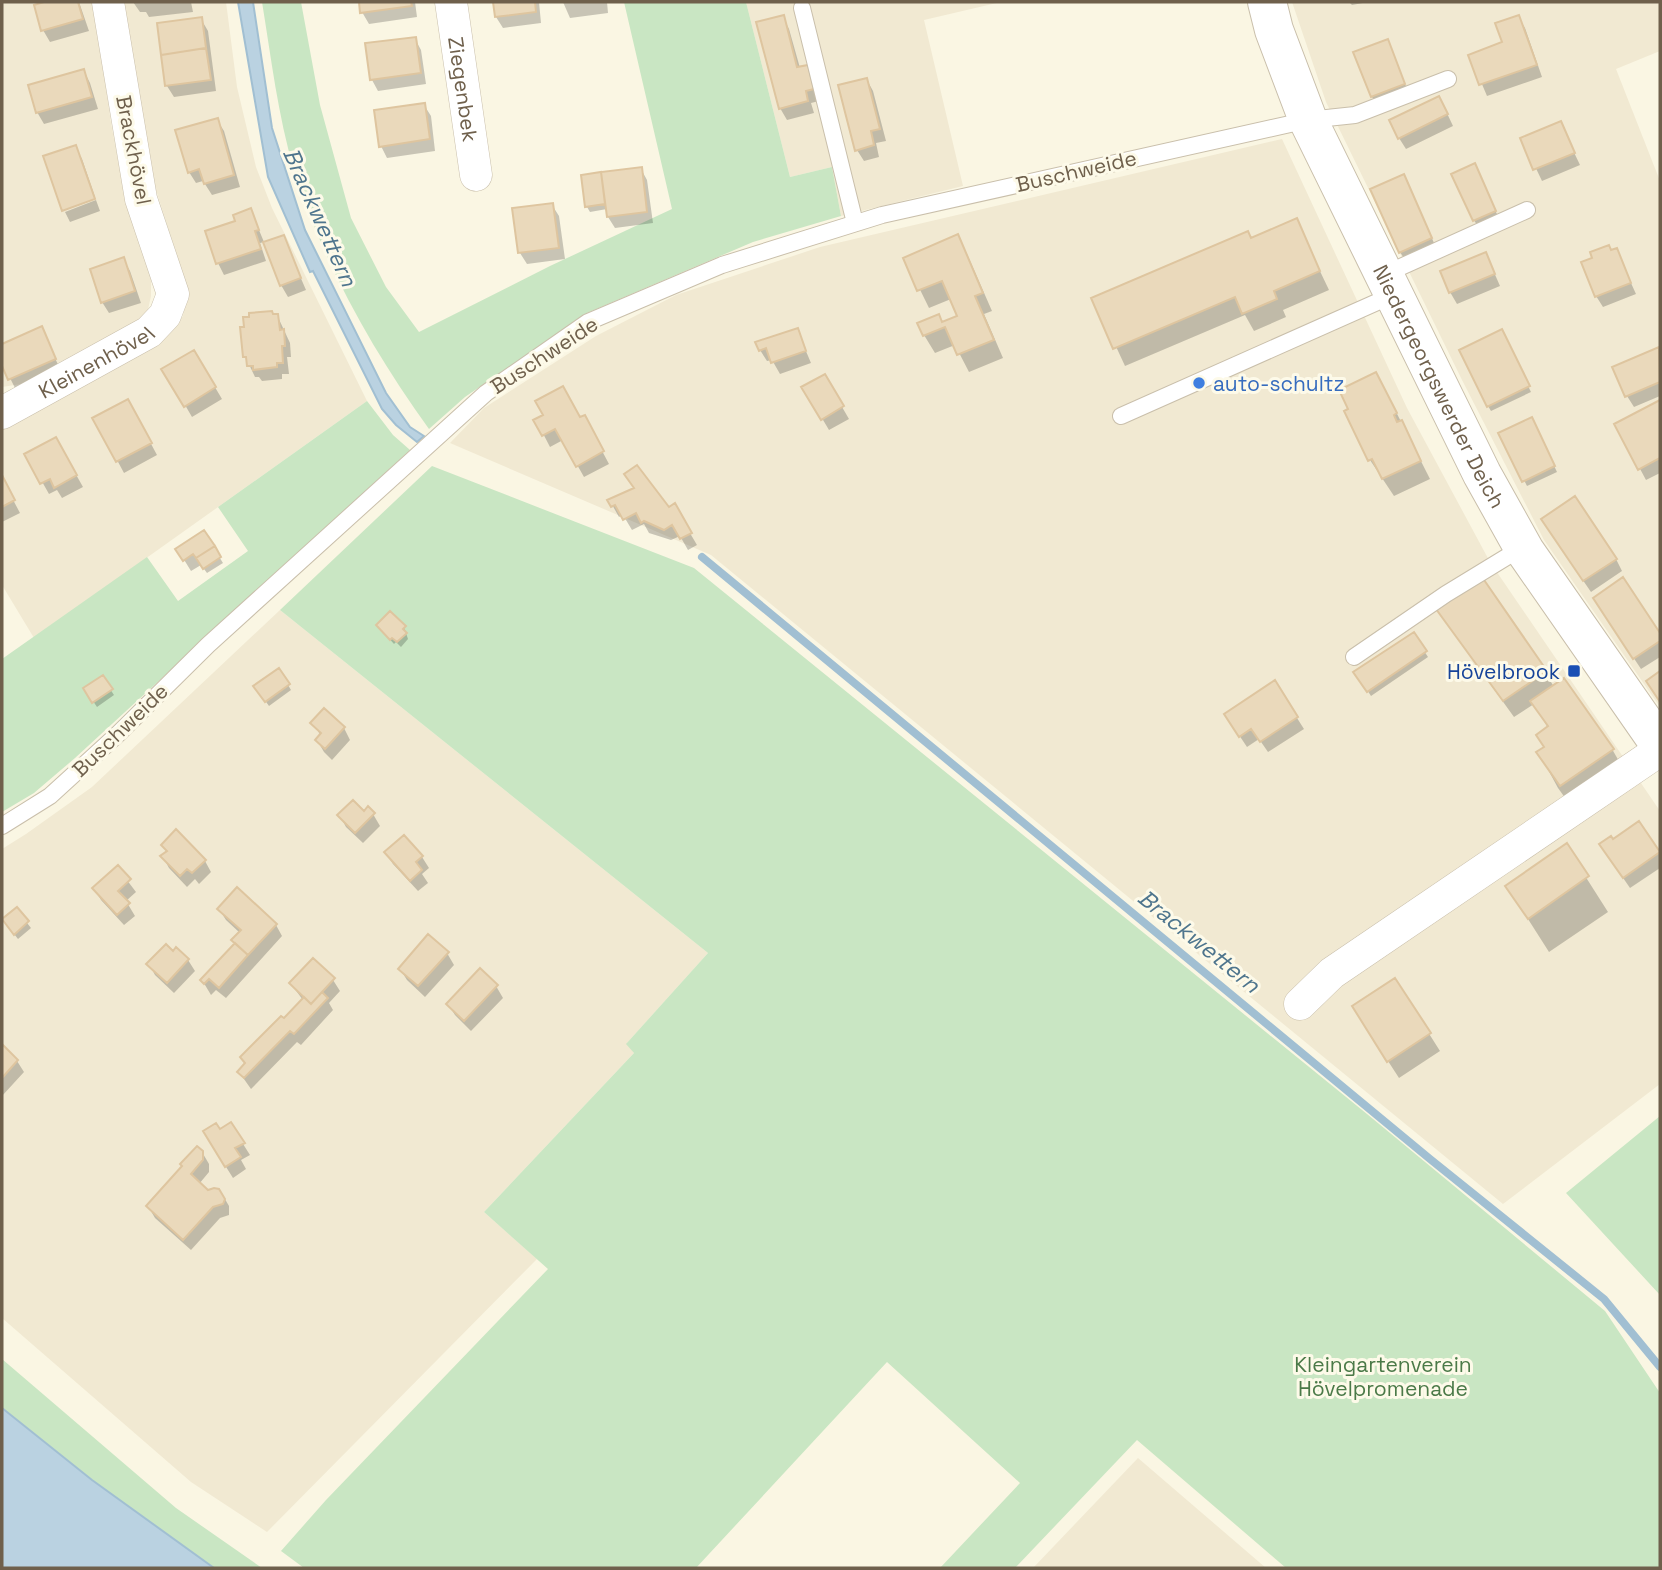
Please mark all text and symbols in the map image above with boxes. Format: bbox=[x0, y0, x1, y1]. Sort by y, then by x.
street label: Ziegenbek bbox=[443, 35, 485, 143]
street label: Brackhövel bbox=[110, 93, 158, 207]
water label: Brackwettern bbox=[276, 143, 364, 292]
street label: Buschweide bbox=[1013, 144, 1139, 198]
street label: Niedergeorgswerder Deich bbox=[1368, 260, 1512, 513]
street label: Buschweide bbox=[485, 310, 603, 400]
street label: Kleinenhövel bbox=[33, 321, 161, 404]
place label: auto-schultz bbox=[1213, 370, 1344, 397]
marker: auto-schultz bbox=[1191, 375, 1207, 391]
place label: Hövelbrook bbox=[1447, 658, 1560, 685]
marker: Hövelbrook bbox=[1566, 663, 1582, 679]
street label: Buschweide bbox=[66, 677, 174, 783]
water label: Brackwettern bbox=[1132, 883, 1267, 1000]
park label: Kleingartenverein Hövelpromenade bbox=[1294, 1351, 1472, 1402]

